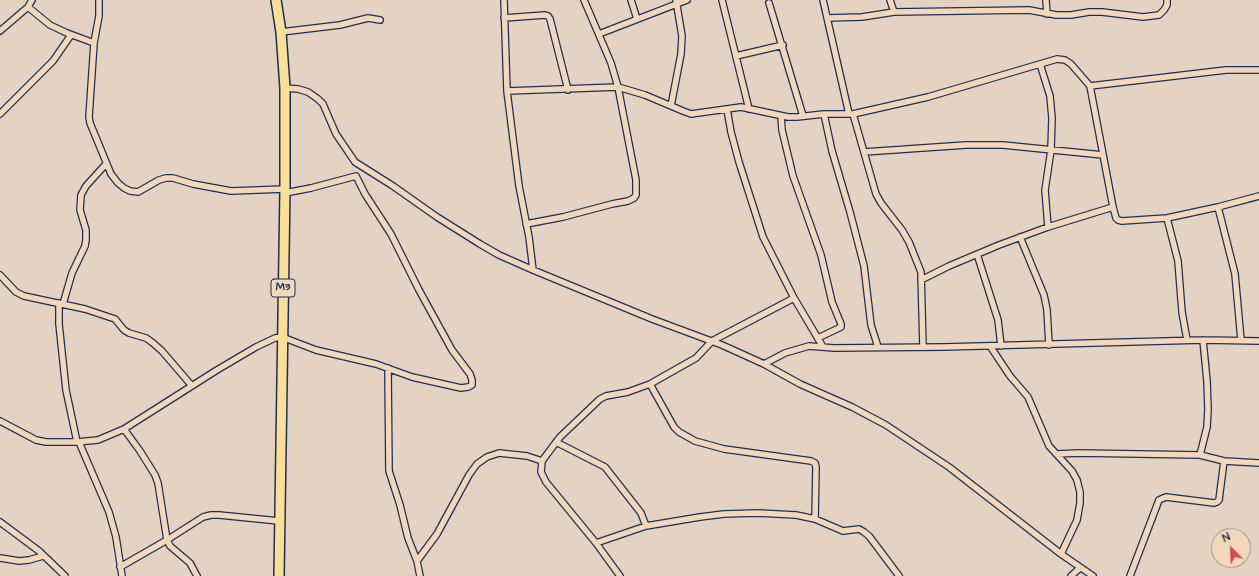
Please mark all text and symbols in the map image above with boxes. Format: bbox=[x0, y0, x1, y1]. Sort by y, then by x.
road number: M3 bbox=[271, 279, 295, 297]
north arrow bbox=[1211, 528, 1251, 568]
text: N bbox=[1220, 529, 1233, 546]

